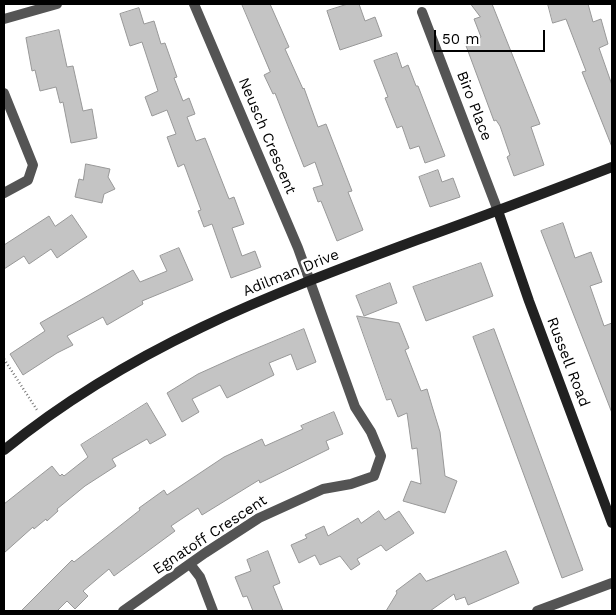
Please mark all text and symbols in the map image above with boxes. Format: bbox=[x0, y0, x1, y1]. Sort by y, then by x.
scale bar bbox=[436, 20, 547, 52]
text: 50 m bbox=[442, 30, 479, 48]
street label: Biro Place bbox=[453, 69, 495, 143]
street label: Neusch Crescent bbox=[234, 75, 300, 197]
street label: Adilman Drive bbox=[240, 246, 342, 300]
street label: Russell Road bbox=[543, 315, 593, 409]
street label: Egnatoff Crescent bbox=[150, 491, 270, 579]

